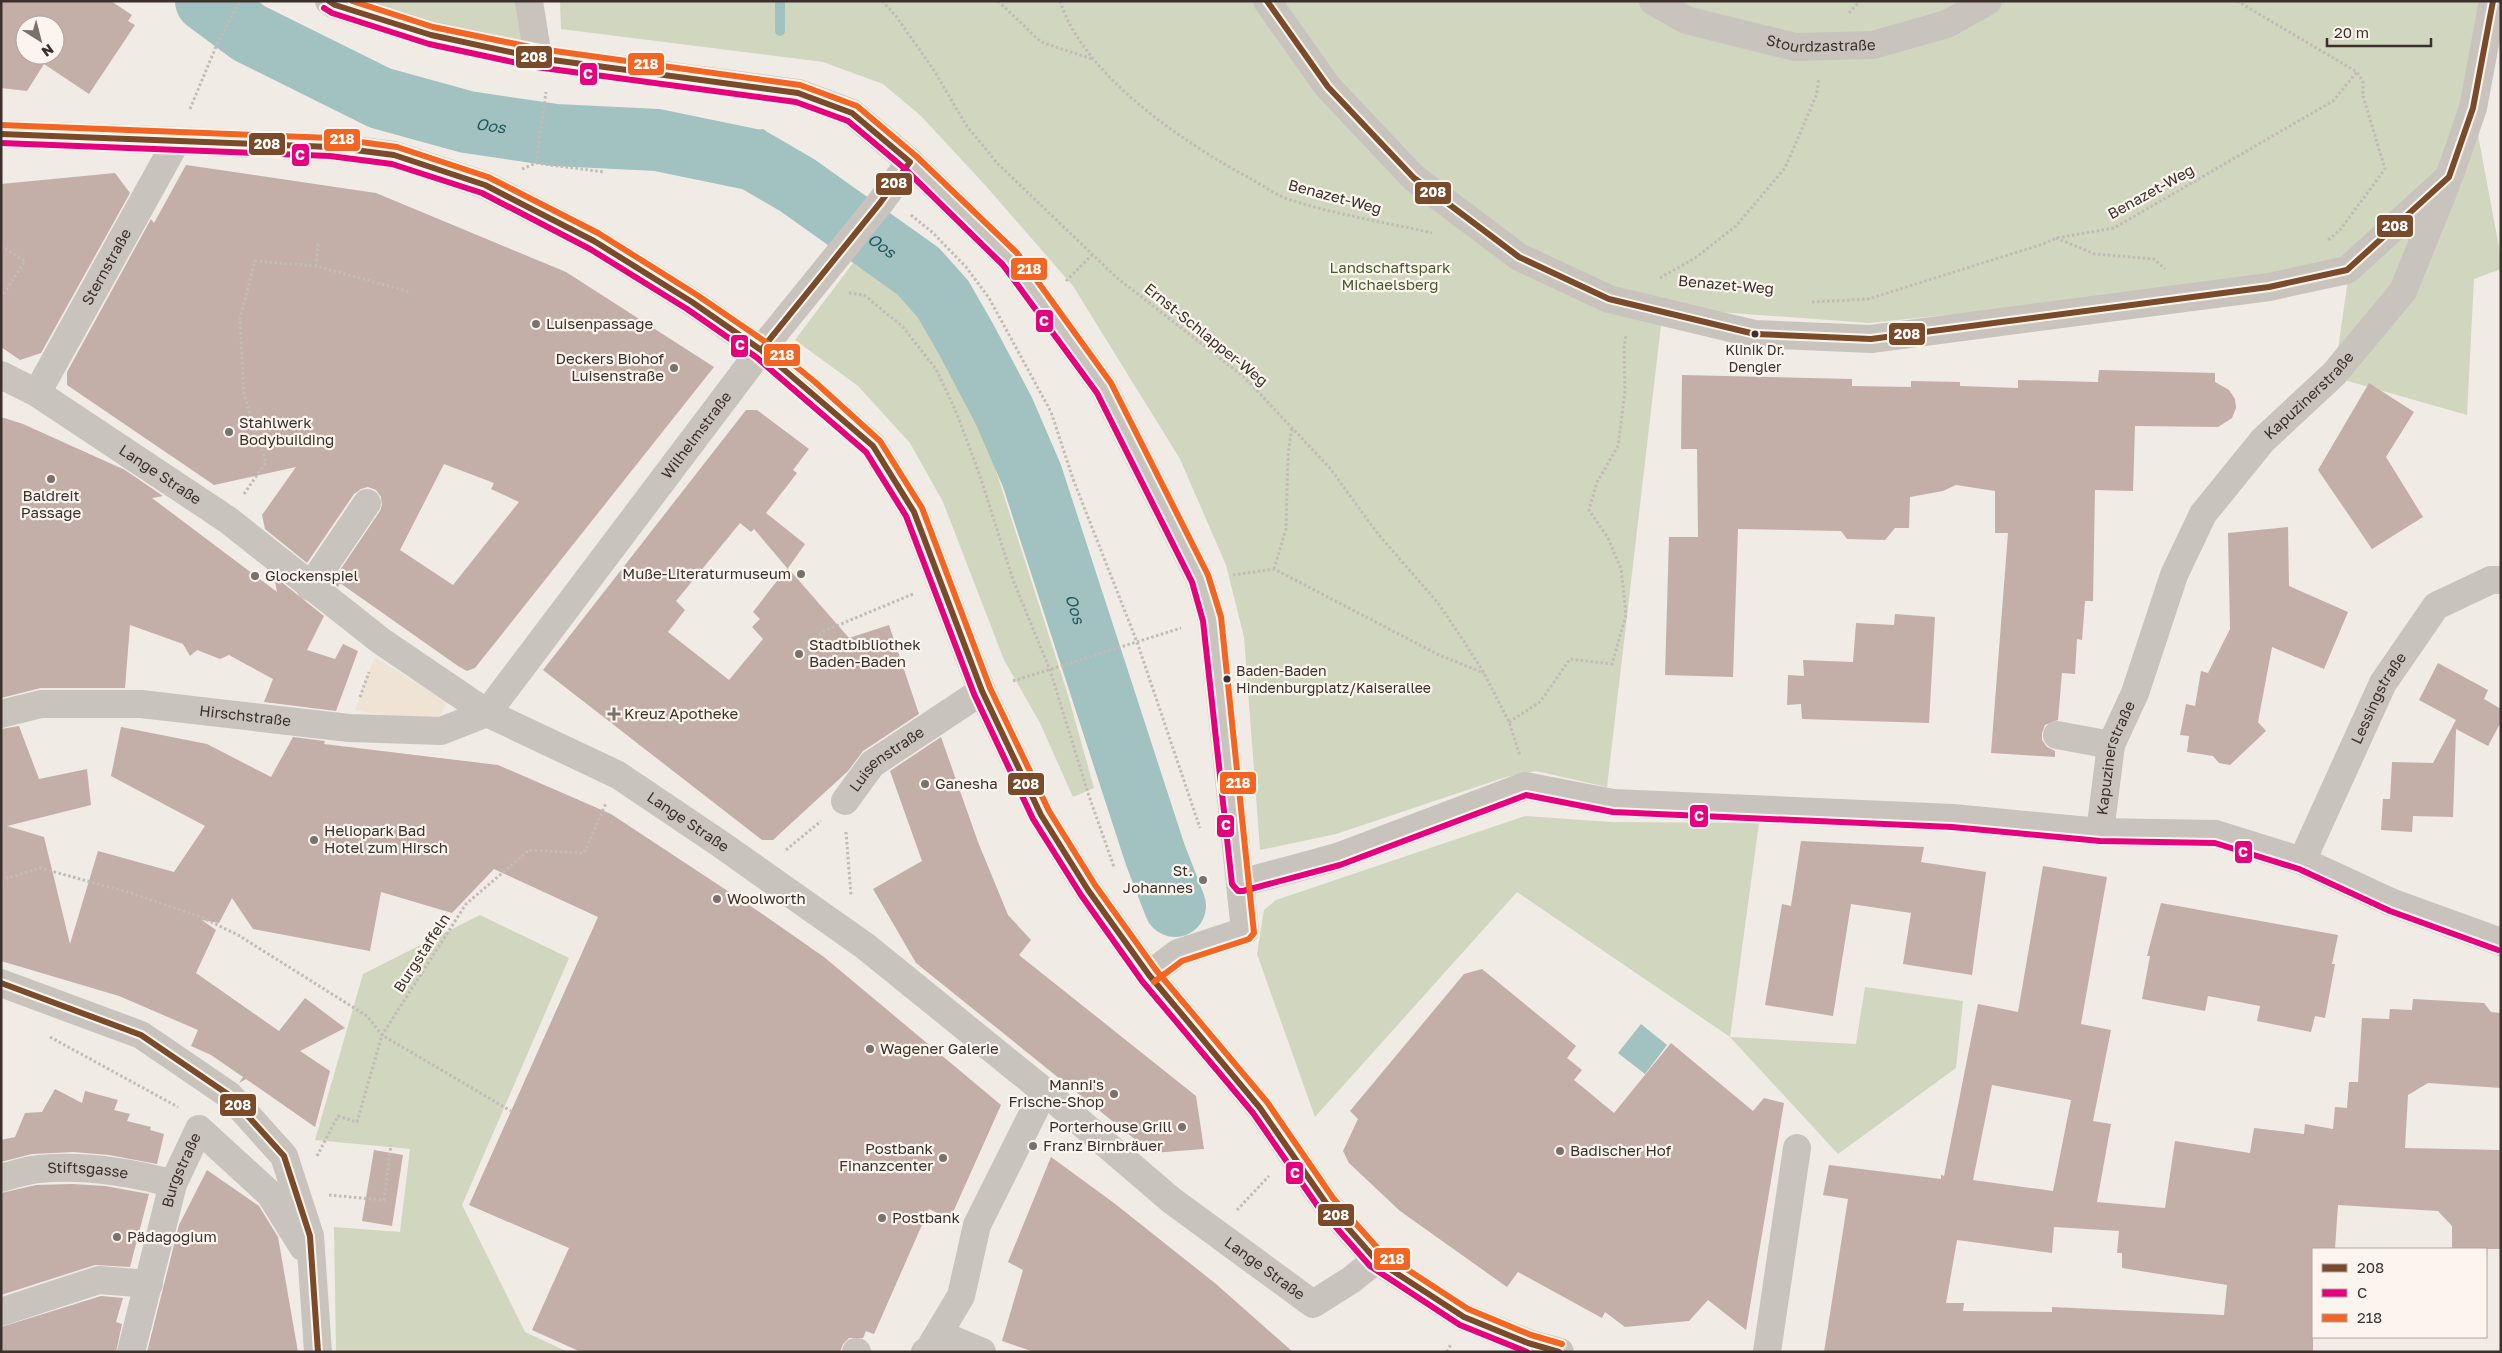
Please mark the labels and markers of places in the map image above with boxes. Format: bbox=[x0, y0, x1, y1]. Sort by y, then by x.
place label: Luisenpassage bbox=[546, 314, 654, 332]
marker: Luisenpassage bbox=[530, 318, 542, 330]
marker: Klinik Dr. Dengler bbox=[1750, 329, 1760, 339]
place label: Klinik Dr. Dengler bbox=[1725, 341, 1785, 375]
place label: Deckers Biohof Luisenstraße bbox=[556, 349, 665, 384]
marker: Deckers Biohof Luisenstraße bbox=[668, 362, 680, 374]
place label: Stahlwerk Bodybuilding bbox=[239, 413, 334, 448]
marker: Stahlwerk Bodybuilding bbox=[223, 426, 235, 438]
marker: Baldreit Passage bbox=[45, 473, 57, 485]
place label: Baldreit Passage bbox=[21, 486, 82, 521]
place label: Muße-Literaturmuseum bbox=[622, 564, 791, 582]
place label: Glockenspiel bbox=[265, 566, 358, 584]
marker: Muße-Literaturmuseum bbox=[795, 568, 807, 580]
marker: Glockenspiel bbox=[249, 570, 261, 582]
place label: Stadtbibliothek Baden-Baden bbox=[809, 635, 921, 670]
marker: Stadtbibliothek Baden-Baden bbox=[793, 648, 805, 660]
place label: Baden-Baden Hindenburgplatz/Kaiserallee bbox=[1236, 662, 1431, 696]
marker: Baden-Baden Hindenburgplatz/Kaiserallee bbox=[1222, 674, 1232, 684]
place label: Kreuz Apotheke bbox=[624, 704, 739, 722]
marker: Kreuz Apotheke bbox=[608, 708, 620, 720]
place label: Ganesha bbox=[935, 774, 998, 792]
marker: Ganesha bbox=[919, 778, 931, 790]
place label: Heliopark Bad Hotel zum Hirsch bbox=[324, 821, 448, 856]
marker: Heliopark Bad Hotel zum Hirsch bbox=[308, 834, 320, 846]
place label: St. Johannes bbox=[1123, 861, 1193, 896]
marker: St. Johannes bbox=[1197, 874, 1209, 886]
place label: Woolworth bbox=[727, 889, 806, 907]
marker: Woolworth bbox=[711, 893, 723, 905]
place label: Wagener Galerie bbox=[880, 1039, 999, 1057]
marker: Wagener Galerie bbox=[864, 1043, 876, 1055]
place label: Manni's Frische-Shop bbox=[1008, 1075, 1104, 1110]
marker: Manni's Frische-Shop bbox=[1108, 1088, 1120, 1100]
place label: Porterhouse Grill bbox=[1049, 1117, 1172, 1135]
marker: Porterhouse Grill bbox=[1176, 1121, 1188, 1133]
place label: Franz Birnbräuer bbox=[1043, 1136, 1163, 1154]
place label: Postbank Finanzcenter bbox=[839, 1139, 934, 1174]
marker: Franz Birnbräuer bbox=[1027, 1140, 1039, 1152]
place label: Badischer Hof bbox=[1570, 1141, 1672, 1159]
marker: Badischer Hof bbox=[1554, 1145, 1566, 1157]
marker: Postbank Finanzcenter bbox=[937, 1152, 949, 1164]
place label: Postbank bbox=[892, 1208, 961, 1226]
marker: Postbank bbox=[876, 1212, 888, 1224]
place label: Pädagogium bbox=[127, 1227, 217, 1245]
marker: Pädagogium bbox=[111, 1231, 123, 1243]

